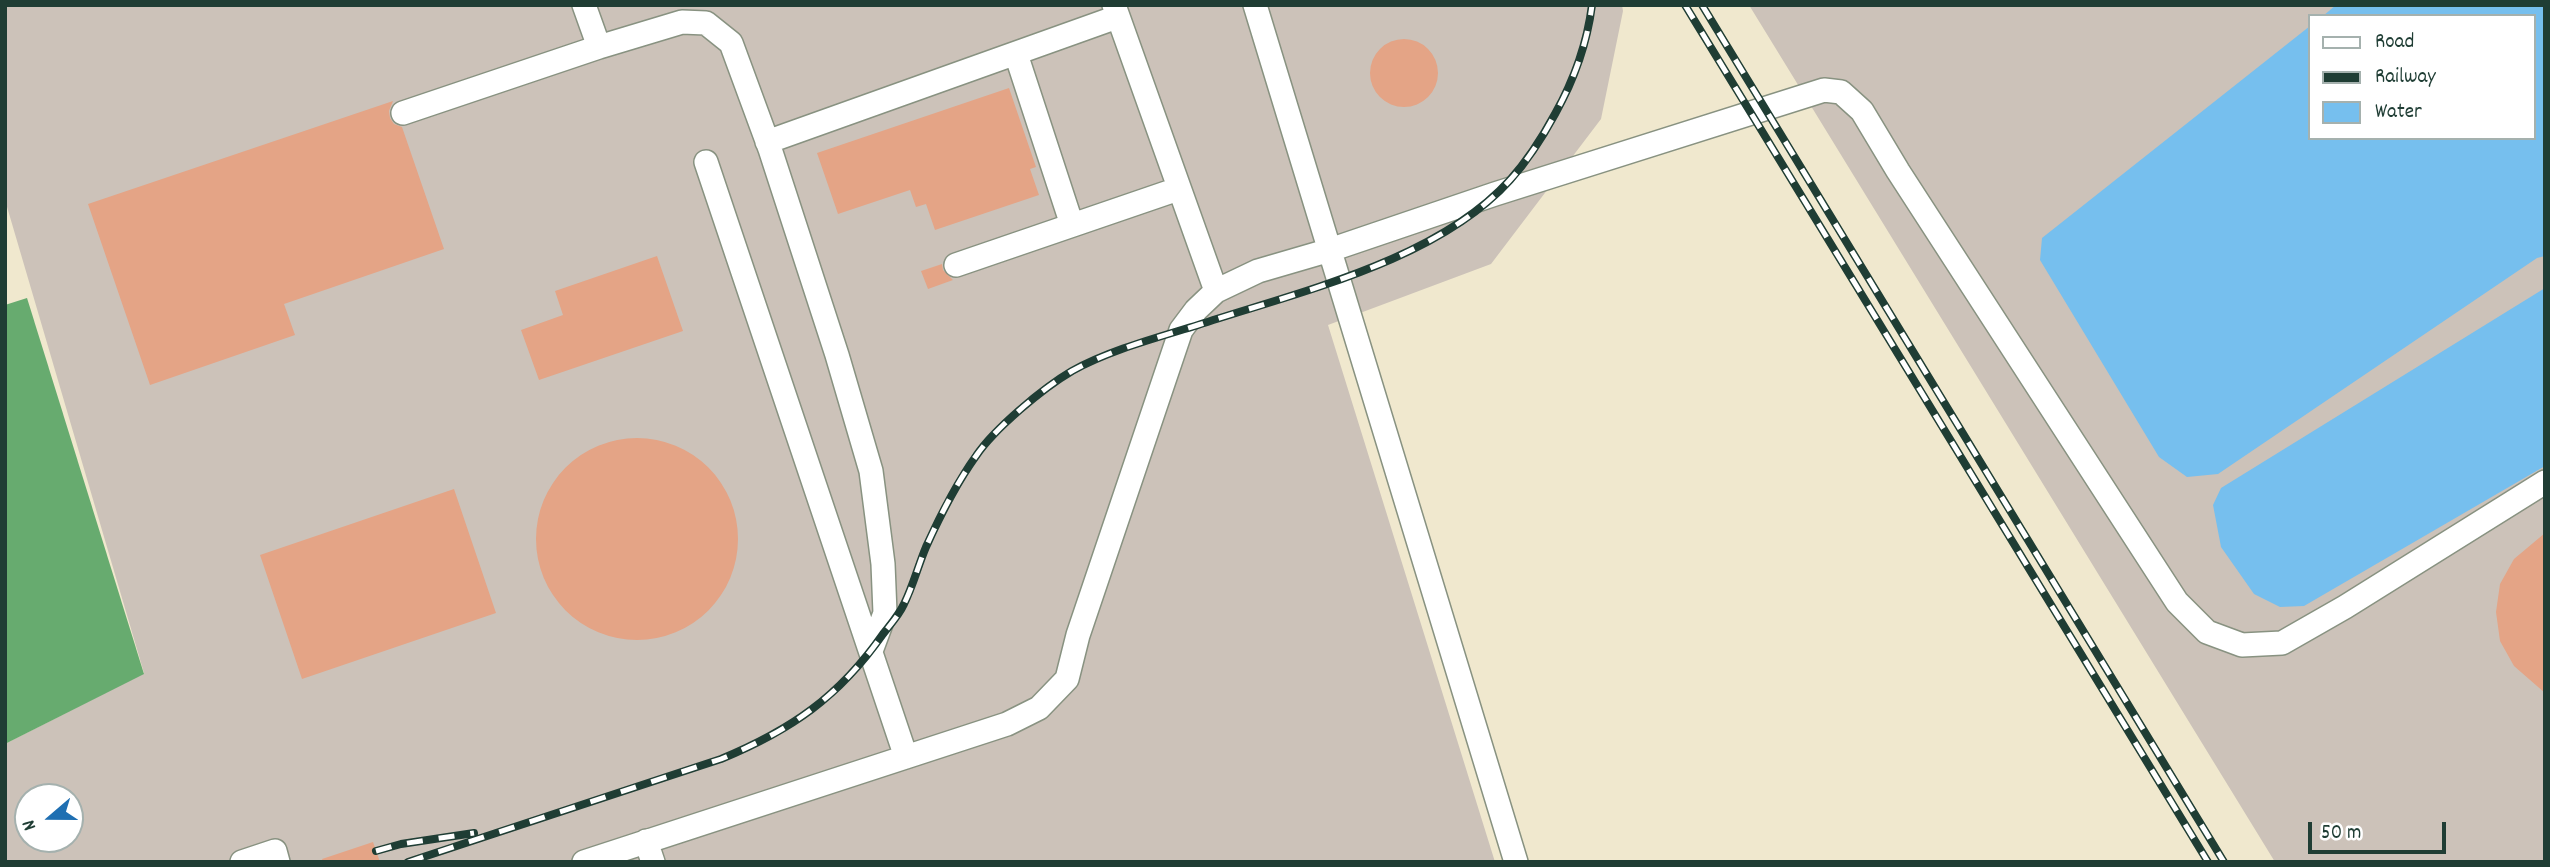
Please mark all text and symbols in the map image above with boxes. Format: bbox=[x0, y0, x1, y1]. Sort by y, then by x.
legend bbox=[2308, 14, 2536, 140]
text: Road bbox=[2375, 28, 2414, 58]
text: Railway bbox=[2375, 63, 2436, 93]
text: Water bbox=[2375, 98, 2422, 128]
north arrow bbox=[14, 783, 84, 853]
scale bar bbox=[2312, 808, 2450, 852]
text: N bbox=[16, 816, 45, 834]
text: 50 m bbox=[2321, 819, 2361, 849]

